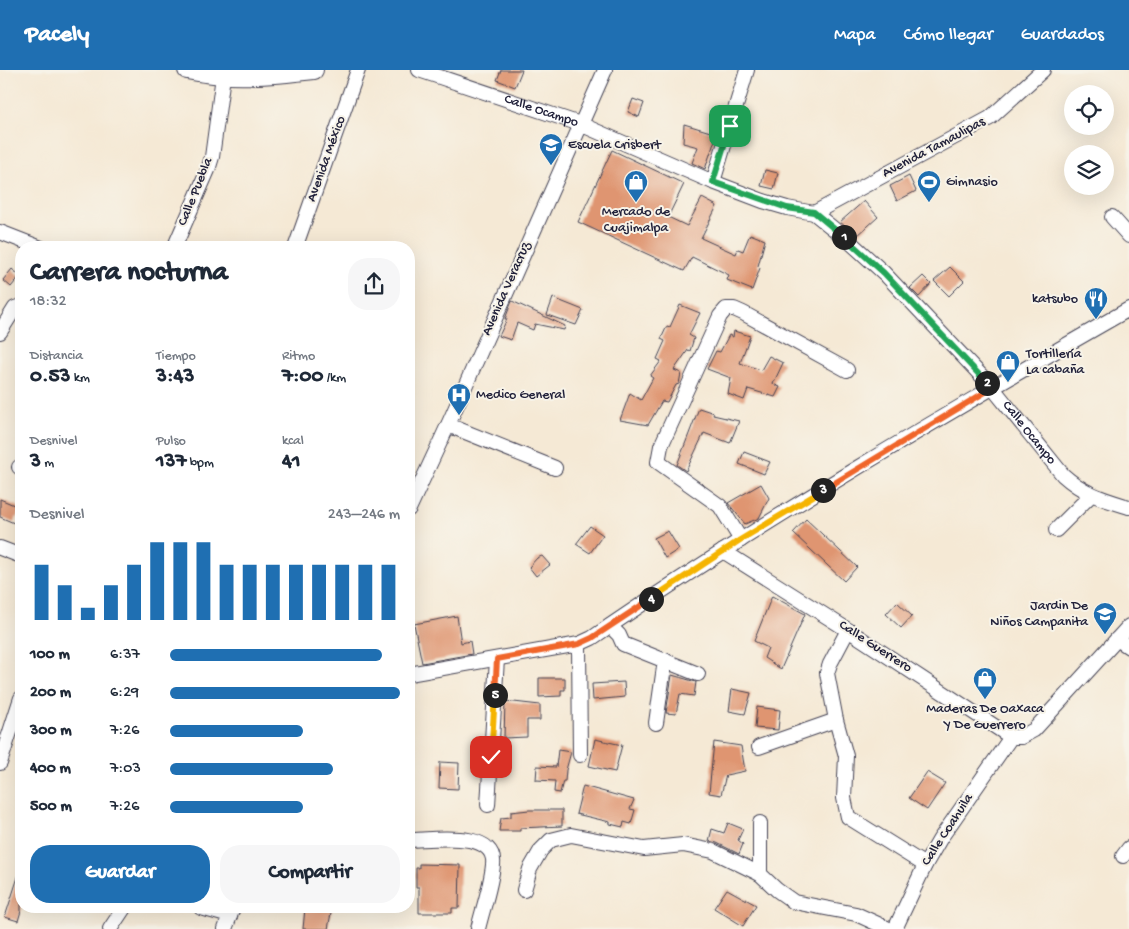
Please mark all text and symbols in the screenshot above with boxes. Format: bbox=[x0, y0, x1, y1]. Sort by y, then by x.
text: Pacely bbox=[25, 21, 89, 50]
text: Mapa bbox=[834, 25, 875, 46]
text: Cómo llegar bbox=[903, 25, 993, 46]
text: Guardados bbox=[1021, 25, 1104, 46]
map controls bbox=[1064, 85, 1114, 195]
button: locate bbox=[1064, 85, 1114, 135]
street label: Calle Ocampo bbox=[502, 91, 581, 131]
pin bbox=[709, 105, 751, 147]
icon: arrive bbox=[716, 112, 744, 140]
street label: Avenida Tamaulipas bbox=[880, 113, 989, 182]
street label: Avenida México bbox=[304, 114, 350, 204]
school or university icon: Escuela Crisbert bbox=[538, 132, 564, 166]
place label: Escuela Crisbert bbox=[568, 137, 662, 154]
button: layers bbox=[1064, 145, 1114, 195]
street label: Calle Puebla bbox=[175, 154, 218, 228]
shop icon: Mercado de Cuajimalpa bbox=[623, 169, 649, 203]
sports icon: Gimnasio bbox=[916, 169, 942, 203]
place label: Gimnasio bbox=[946, 174, 998, 191]
place label: Mercado de Cuajimalpa bbox=[602, 204, 671, 237]
pin: 1 bbox=[832, 224, 856, 250]
text: 1 bbox=[842, 229, 847, 246]
street label: Avenida Veracruz bbox=[479, 239, 536, 339]
text: Carrera nocturna bbox=[30, 257, 228, 290]
button: share bbox=[348, 258, 400, 310]
restaurant icon: katsubo bbox=[1083, 286, 1109, 320]
place label: katsubo bbox=[1032, 291, 1078, 308]
text: 18:32 bbox=[30, 293, 66, 312]
place label: Tortillería La cabaña bbox=[1025, 346, 1086, 379]
text: Distancia bbox=[30, 348, 83, 365]
text: Tiempo bbox=[156, 348, 196, 365]
text: Ritmo bbox=[282, 348, 315, 365]
shop icon: Tortillería La cabaña bbox=[995, 349, 1021, 383]
text: 0.53 bbox=[30, 365, 70, 390]
text: 3:43 bbox=[156, 365, 194, 390]
text: 7:00 bbox=[282, 365, 323, 390]
text: km bbox=[70, 370, 90, 387]
text: /km bbox=[323, 370, 346, 387]
pin: 2 bbox=[974, 370, 1000, 396]
text: 2 bbox=[984, 375, 991, 392]
hospital icon: Medico General bbox=[446, 382, 472, 416]
place label: Medico General bbox=[476, 387, 565, 404]
street label: Calle Ocampo bbox=[998, 397, 1060, 468]
text: Desnivel bbox=[30, 433, 78, 450]
text: Pulso bbox=[156, 433, 186, 450]
text: kcal bbox=[282, 433, 304, 450]
text: 3 bbox=[30, 450, 41, 475]
text: 137 bbox=[156, 450, 186, 475]
text: 41 bbox=[282, 450, 300, 475]
text: m bbox=[41, 455, 54, 472]
text: bpm bbox=[186, 455, 214, 472]
pin: 3 bbox=[810, 478, 836, 502]
text: 3 bbox=[820, 482, 827, 499]
text: Desnivel bbox=[30, 506, 84, 525]
text: 243–246 m bbox=[328, 506, 400, 525]
pin: 4 bbox=[638, 586, 664, 612]
text: 4 bbox=[648, 591, 655, 608]
place label: Jardin De Niños Campanita bbox=[990, 598, 1089, 631]
school or university icon: Jardin De Niños Campanita bbox=[1092, 601, 1118, 635]
street label: Calle Guerrero bbox=[835, 617, 915, 677]
text: 100 m bbox=[30, 646, 70, 665]
text: 6:37 bbox=[110, 646, 140, 665]
shop icon: Maderas De Oaxaca Y De Guerrero bbox=[972, 666, 998, 700]
pin: 5 bbox=[482, 682, 508, 708]
text: 200 m bbox=[30, 684, 71, 703]
text: 6:29 bbox=[110, 684, 139, 703]
text: 5 bbox=[492, 687, 499, 704]
place label: Maderas De Oaxaca Y De Guerrero bbox=[926, 701, 1045, 734]
text: 300 m bbox=[30, 722, 72, 741]
text: 7:26 bbox=[110, 722, 139, 741]
pin bbox=[470, 736, 512, 778]
icon: check bbox=[477, 743, 505, 771]
text: 400 m bbox=[30, 760, 71, 779]
text: 7:03 bbox=[110, 760, 141, 779]
street label: Calle Coahuila bbox=[918, 790, 978, 869]
text: 500 m bbox=[30, 798, 72, 817]
text: 7:26 bbox=[110, 798, 139, 817]
button: Guardar bbox=[30, 845, 210, 903]
button: Compartir bbox=[220, 845, 400, 903]

